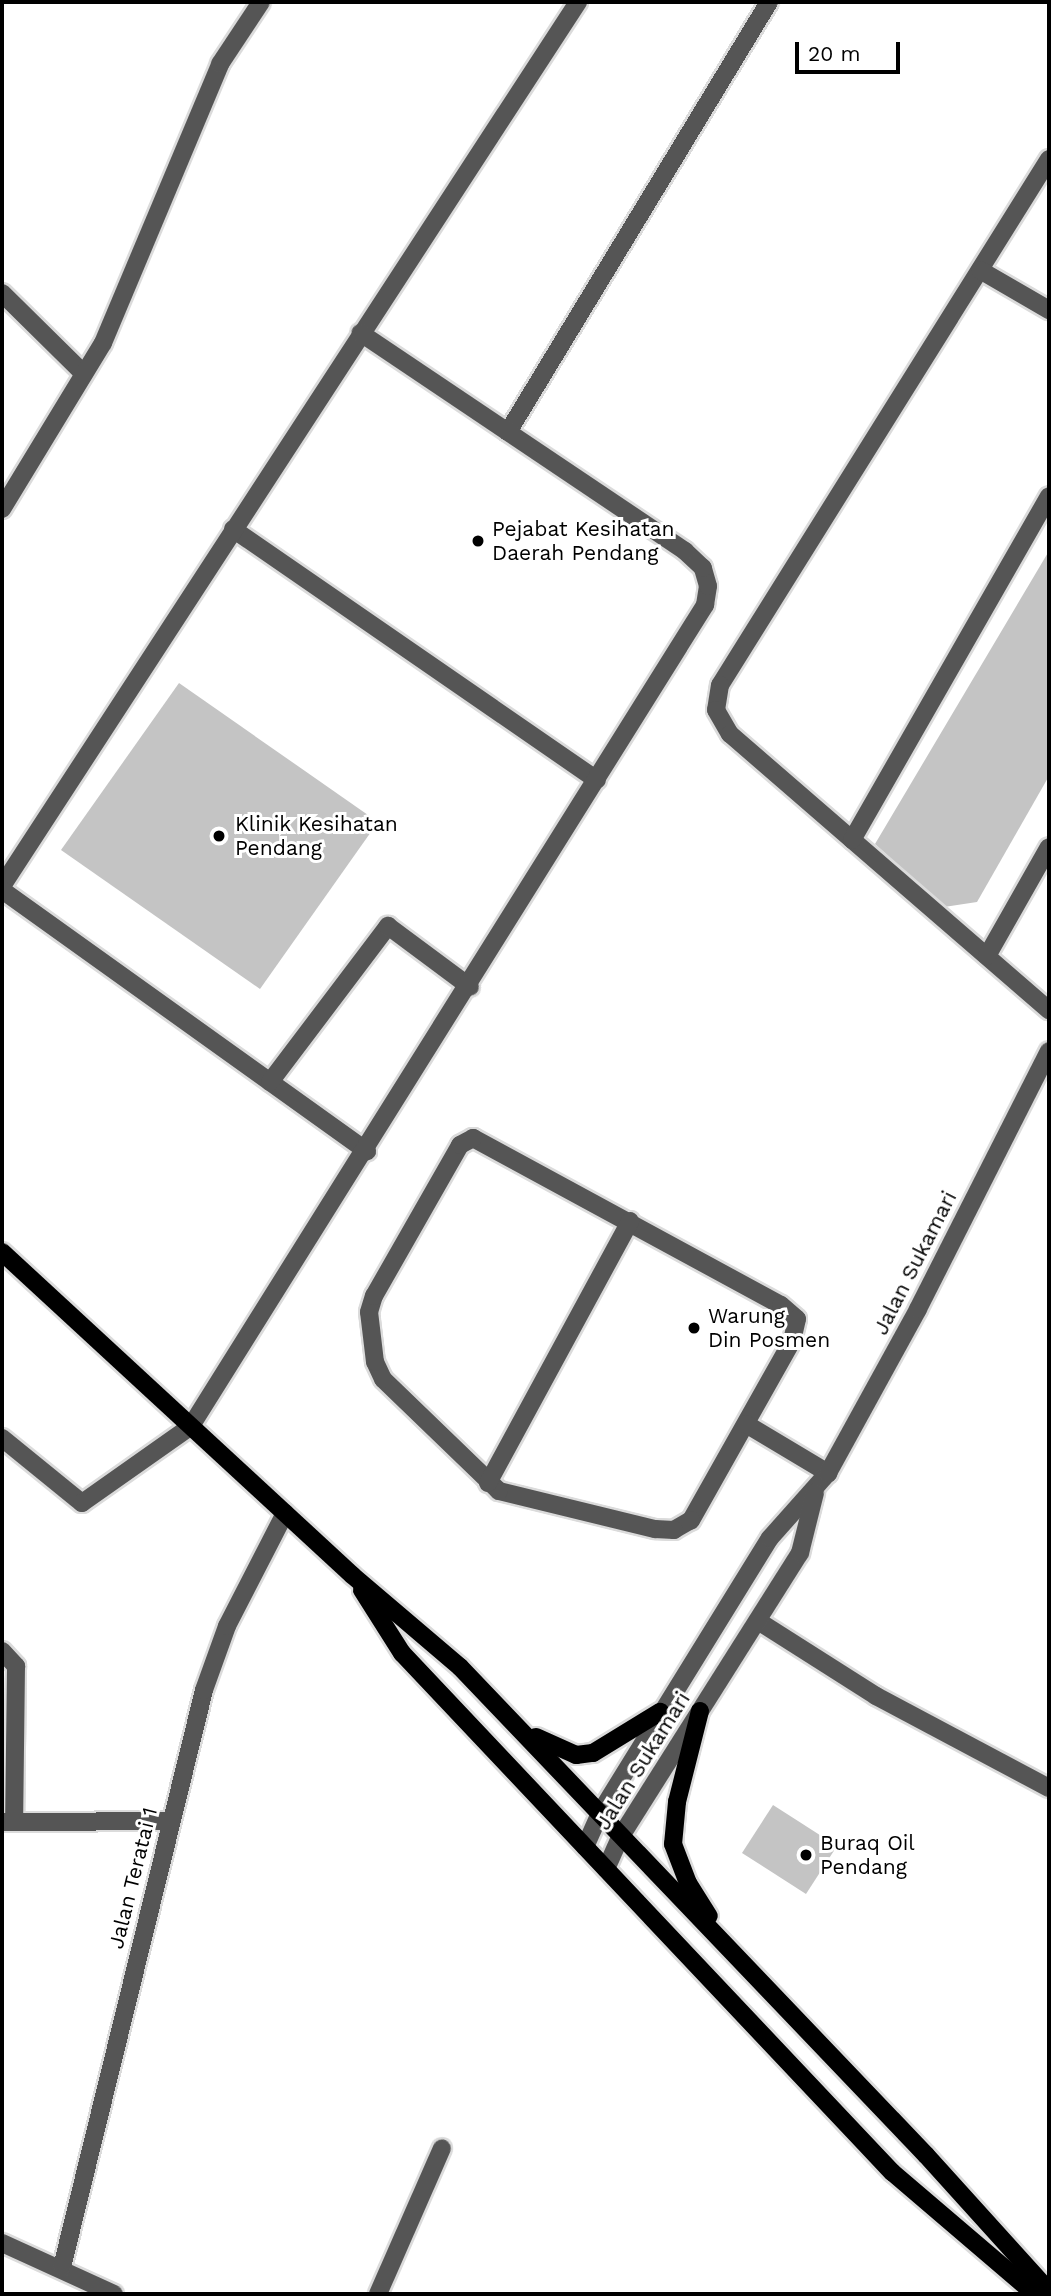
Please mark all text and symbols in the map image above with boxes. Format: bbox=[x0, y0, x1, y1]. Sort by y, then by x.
scale bar bbox=[799, 28, 904, 72]
text: 20 m bbox=[808, 41, 860, 66]
place label: Pejabat Kesihatan Daerah Pendang bbox=[492, 516, 675, 566]
marker: Pejabat Kesihatan Daerah Pendang bbox=[470, 533, 486, 549]
place label: Klinik Kesihatan Pendang bbox=[235, 811, 398, 861]
marker: Klinik Kesihatan Pendang bbox=[209, 826, 229, 846]
street label: Jalan Sukamari bbox=[868, 1187, 962, 1339]
place label: Warung Din Posmen bbox=[708, 1303, 830, 1353]
marker: Warung Din Posmen bbox=[686, 1320, 702, 1336]
street label: Jalan Sukamari bbox=[591, 1687, 695, 1835]
street label: Jalan Teratai 1 bbox=[103, 1804, 163, 1952]
place label: Buraq Oil Pendang bbox=[820, 1830, 915, 1880]
marker: Buraq Oil Pendang bbox=[798, 1847, 814, 1863]

